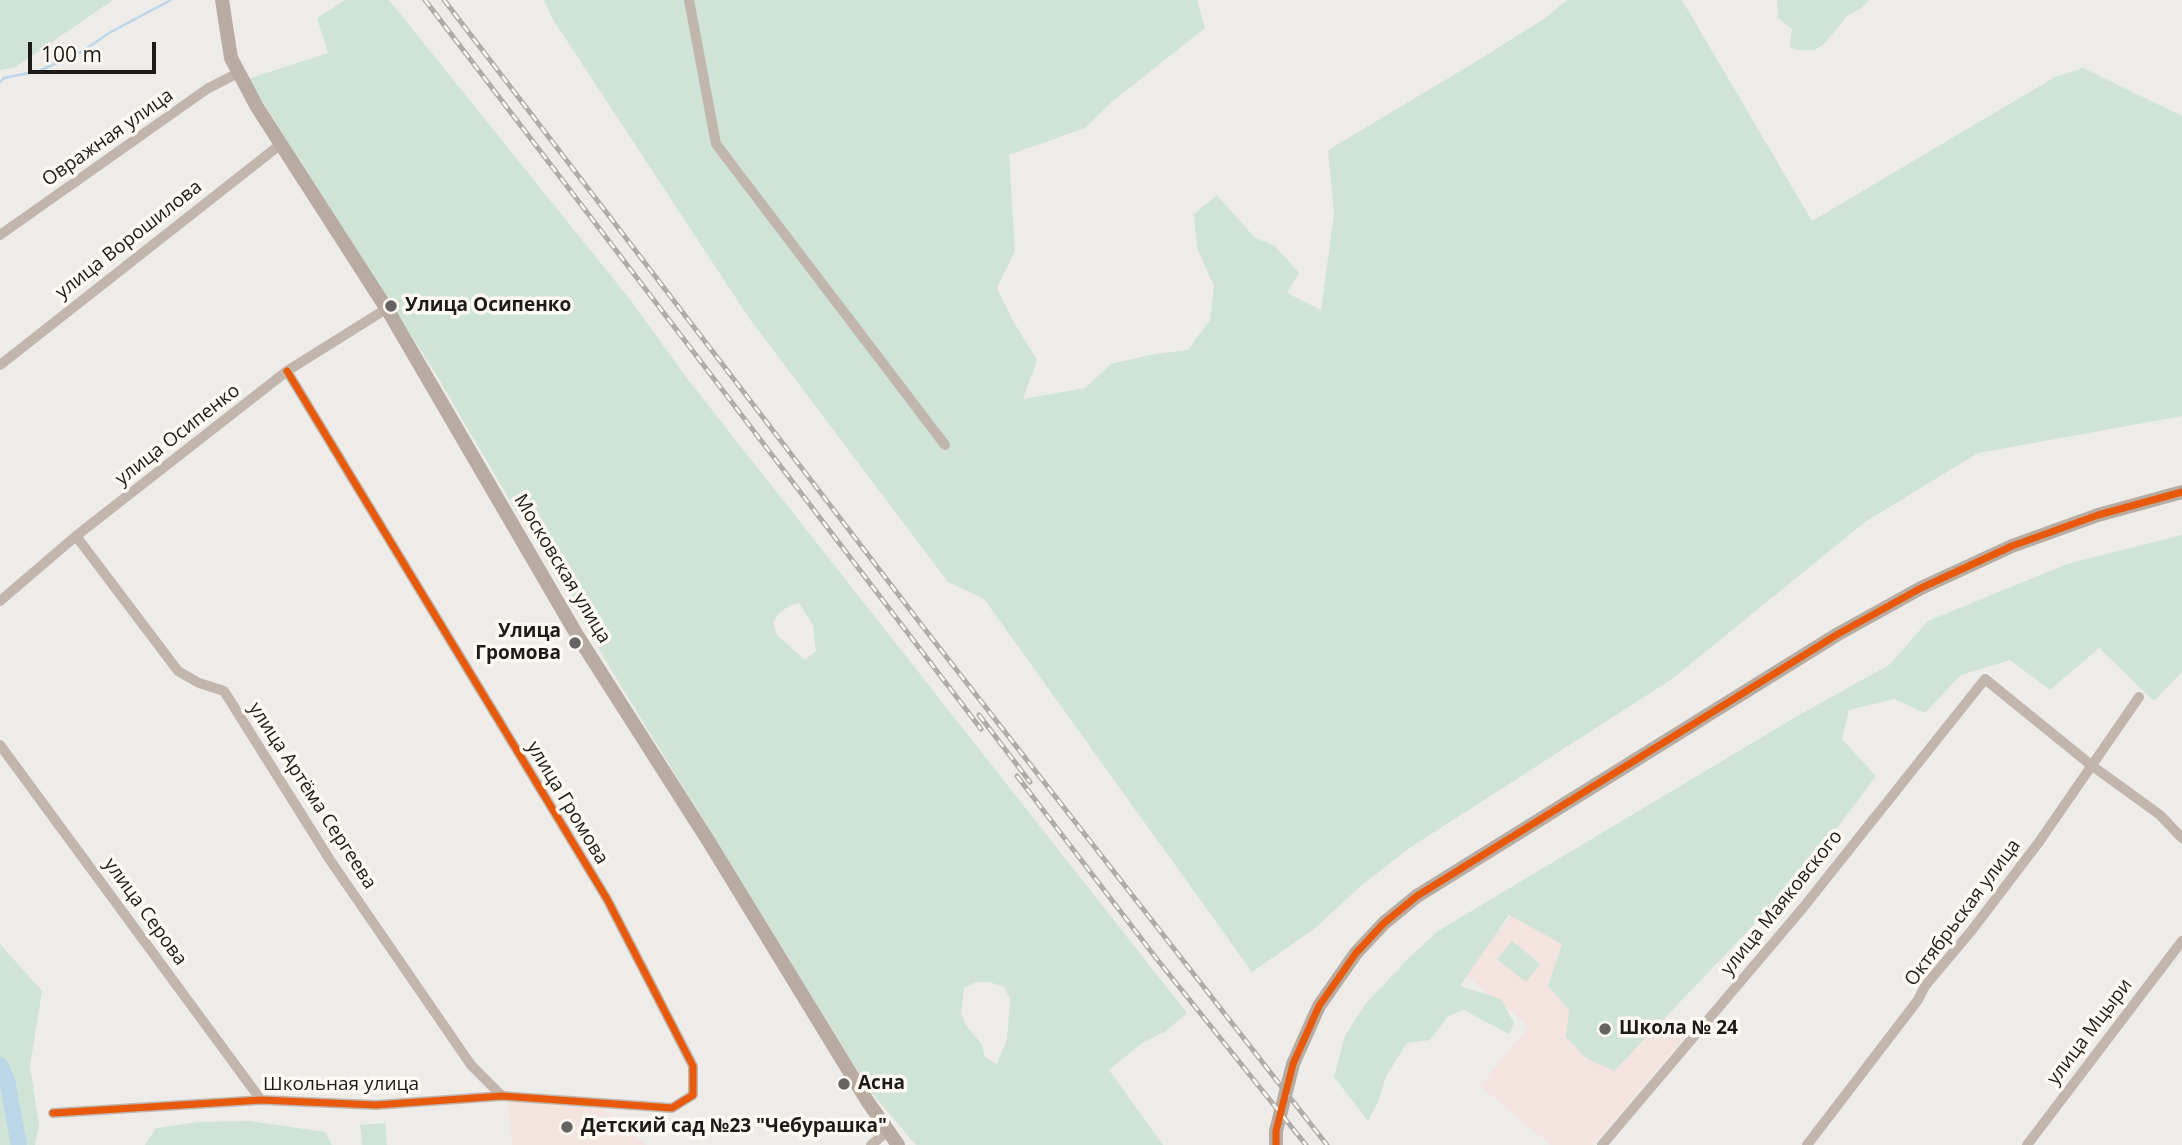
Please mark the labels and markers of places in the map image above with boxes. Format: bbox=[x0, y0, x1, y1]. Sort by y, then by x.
place label: Улица Осипенко bbox=[405, 295, 571, 317]
marker: Улица Осипенко bbox=[383, 298, 399, 314]
place label: Улица Громова bbox=[475, 621, 561, 665]
marker: Улица Громова bbox=[567, 635, 583, 651]
place label: Школа № 24 bbox=[1619, 1018, 1738, 1040]
marker: Школа № 24 bbox=[1597, 1021, 1613, 1037]
place label: Асна bbox=[858, 1073, 905, 1095]
marker: Асна bbox=[836, 1076, 852, 1092]
place label: Детский сад №23 "Чебурашка" bbox=[581, 1116, 887, 1138]
marker: Детский сад №23 "Чебурашка" bbox=[559, 1119, 575, 1135]

